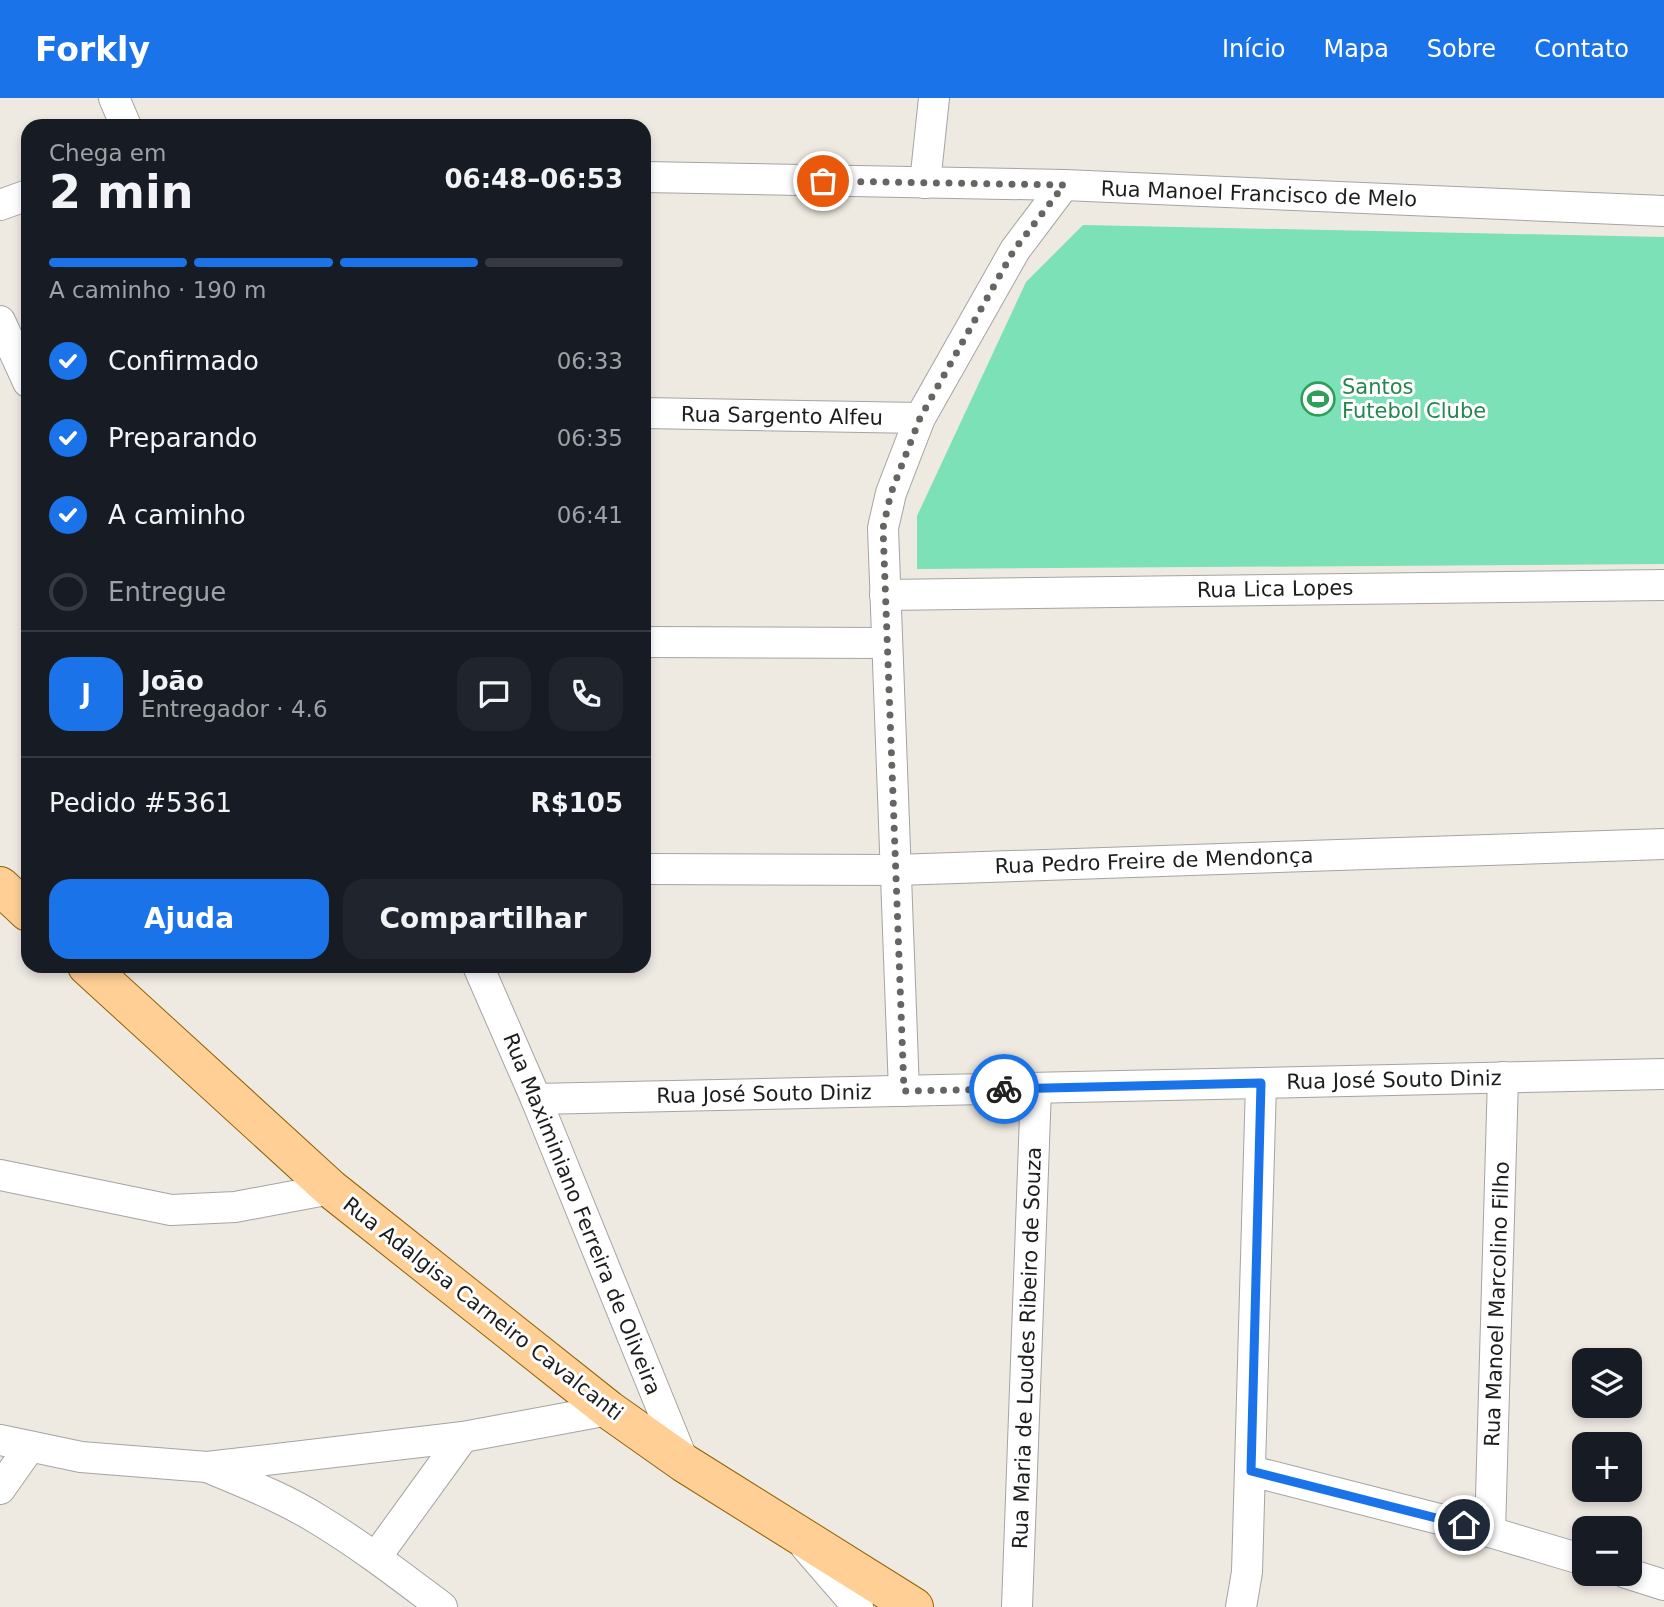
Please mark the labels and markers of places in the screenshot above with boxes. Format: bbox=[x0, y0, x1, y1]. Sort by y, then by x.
pin bbox=[793, 151, 853, 211]
place label: Santos Futebol Clube bbox=[1342, 375, 1486, 423]
sports icon: Santos Futebol Clube bbox=[1299, 380, 1337, 418]
pin bbox=[1434, 1495, 1494, 1555]

